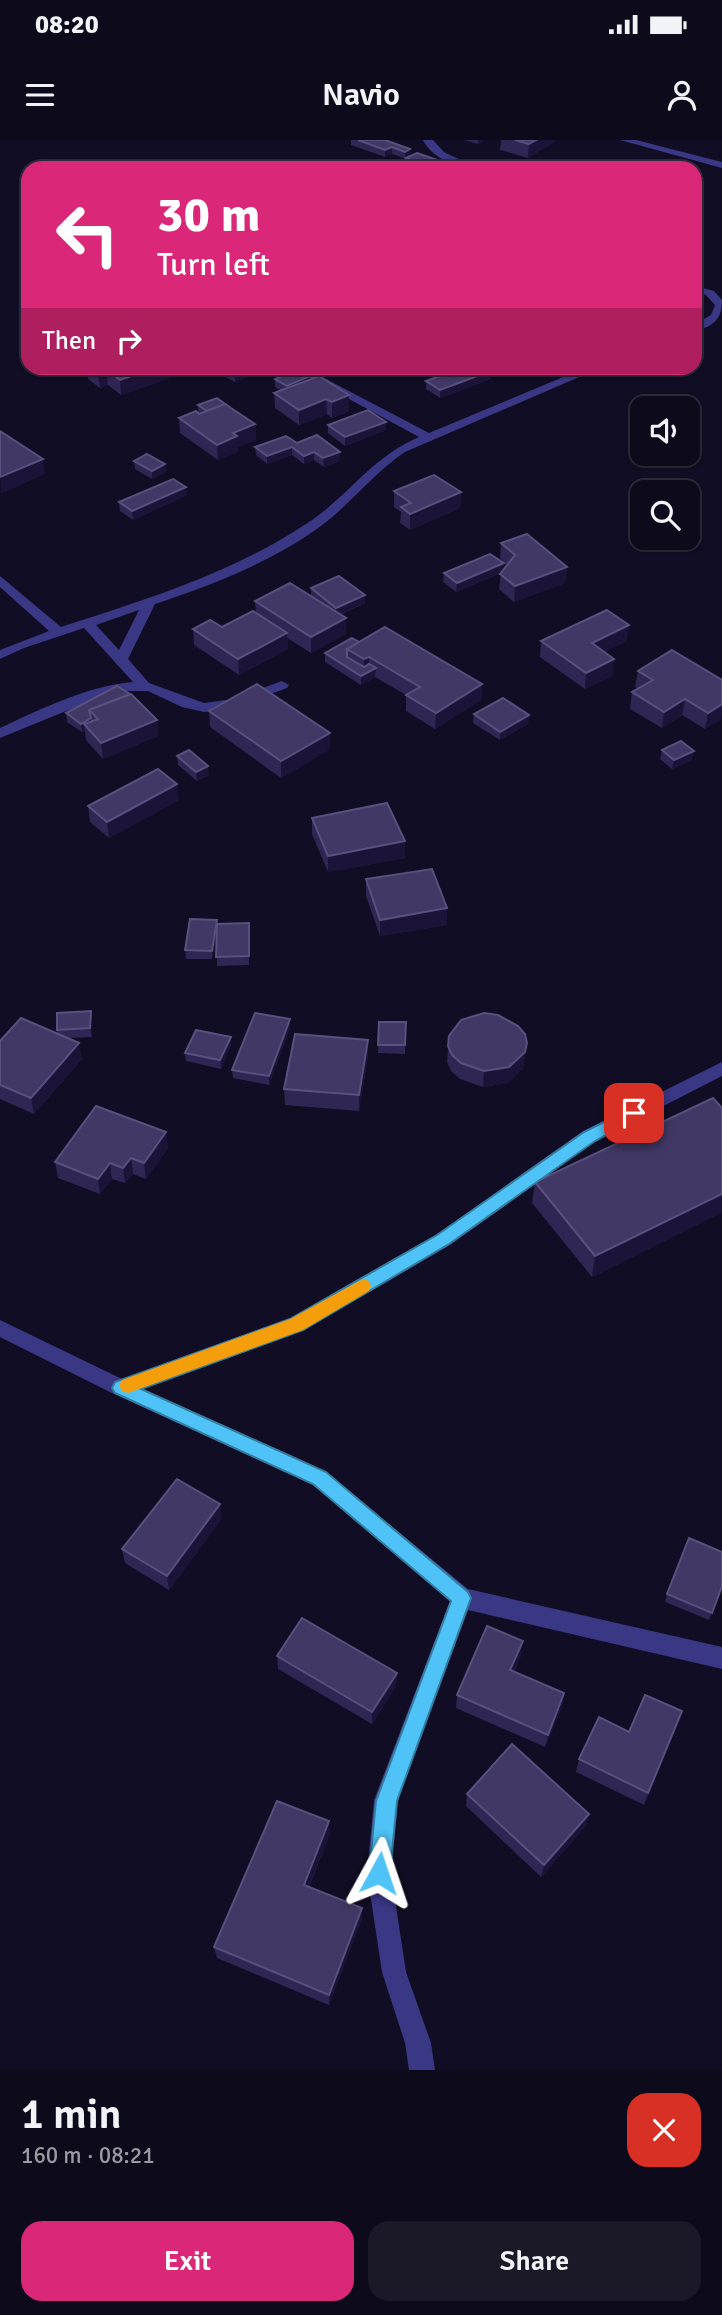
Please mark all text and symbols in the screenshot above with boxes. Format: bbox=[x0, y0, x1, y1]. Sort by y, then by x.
text: 08:20 bbox=[35, 9, 99, 41]
text: Navio bbox=[322, 75, 400, 114]
icon: menu bbox=[21, 76, 59, 114]
icon: person bbox=[663, 76, 701, 114]
text: 30 m bbox=[157, 185, 260, 245]
icon: left bbox=[42, 189, 133, 280]
text: Turn left bbox=[157, 245, 270, 284]
icon: right bbox=[110, 322, 148, 360]
text: Then bbox=[42, 325, 96, 357]
map controls bbox=[630, 396, 700, 550]
button: sound bbox=[630, 396, 700, 466]
button: search bbox=[630, 480, 700, 550]
pin bbox=[604, 1083, 664, 1143]
icon: arrive bbox=[615, 1094, 653, 1132]
position arrow bbox=[342, 1836, 416, 1910]
text: 1 min bbox=[21, 2089, 122, 2140]
button: close bbox=[627, 2093, 701, 2167]
text: 160 m · 08:21 bbox=[21, 2141, 155, 2170]
button: Exit bbox=[21, 2221, 354, 2301]
button: Share bbox=[368, 2221, 701, 2301]

